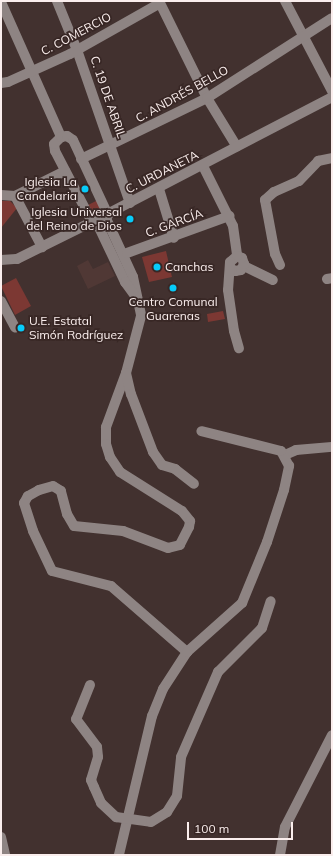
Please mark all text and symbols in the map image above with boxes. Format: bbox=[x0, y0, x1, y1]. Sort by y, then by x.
street label: C. COMERCIO bbox=[38, 9, 114, 59]
street label: C. 19 DE ABRIL bbox=[87, 54, 129, 140]
street label: C. ANDRÉS BELLO bbox=[133, 63, 231, 125]
street label: C. URDANETA bbox=[123, 147, 201, 197]
place label: Iglesia La Candelaria bbox=[17, 175, 77, 203]
marker: Iglesia La Candelaria bbox=[80, 184, 90, 194]
place label: Iglesia Universal del Reino de Dios bbox=[26, 205, 122, 233]
street label: C. GARCÍA bbox=[143, 206, 205, 240]
marker: Iglesia Universal del Reino de Dios bbox=[125, 214, 135, 224]
place label: Canchas bbox=[165, 260, 213, 274]
marker: Canchas bbox=[152, 262, 162, 272]
marker: Centro Comunal Guarenas bbox=[168, 283, 178, 293]
place label: Centro Comunal Guarenas bbox=[129, 295, 217, 323]
place label: U.E. Estatal Simón Rodríguez bbox=[29, 314, 123, 342]
marker: U.E. Estatal Simón Rodríguez bbox=[16, 323, 26, 333]
scale bar bbox=[189, 814, 295, 840]
text: 100 m bbox=[194, 821, 229, 836]

